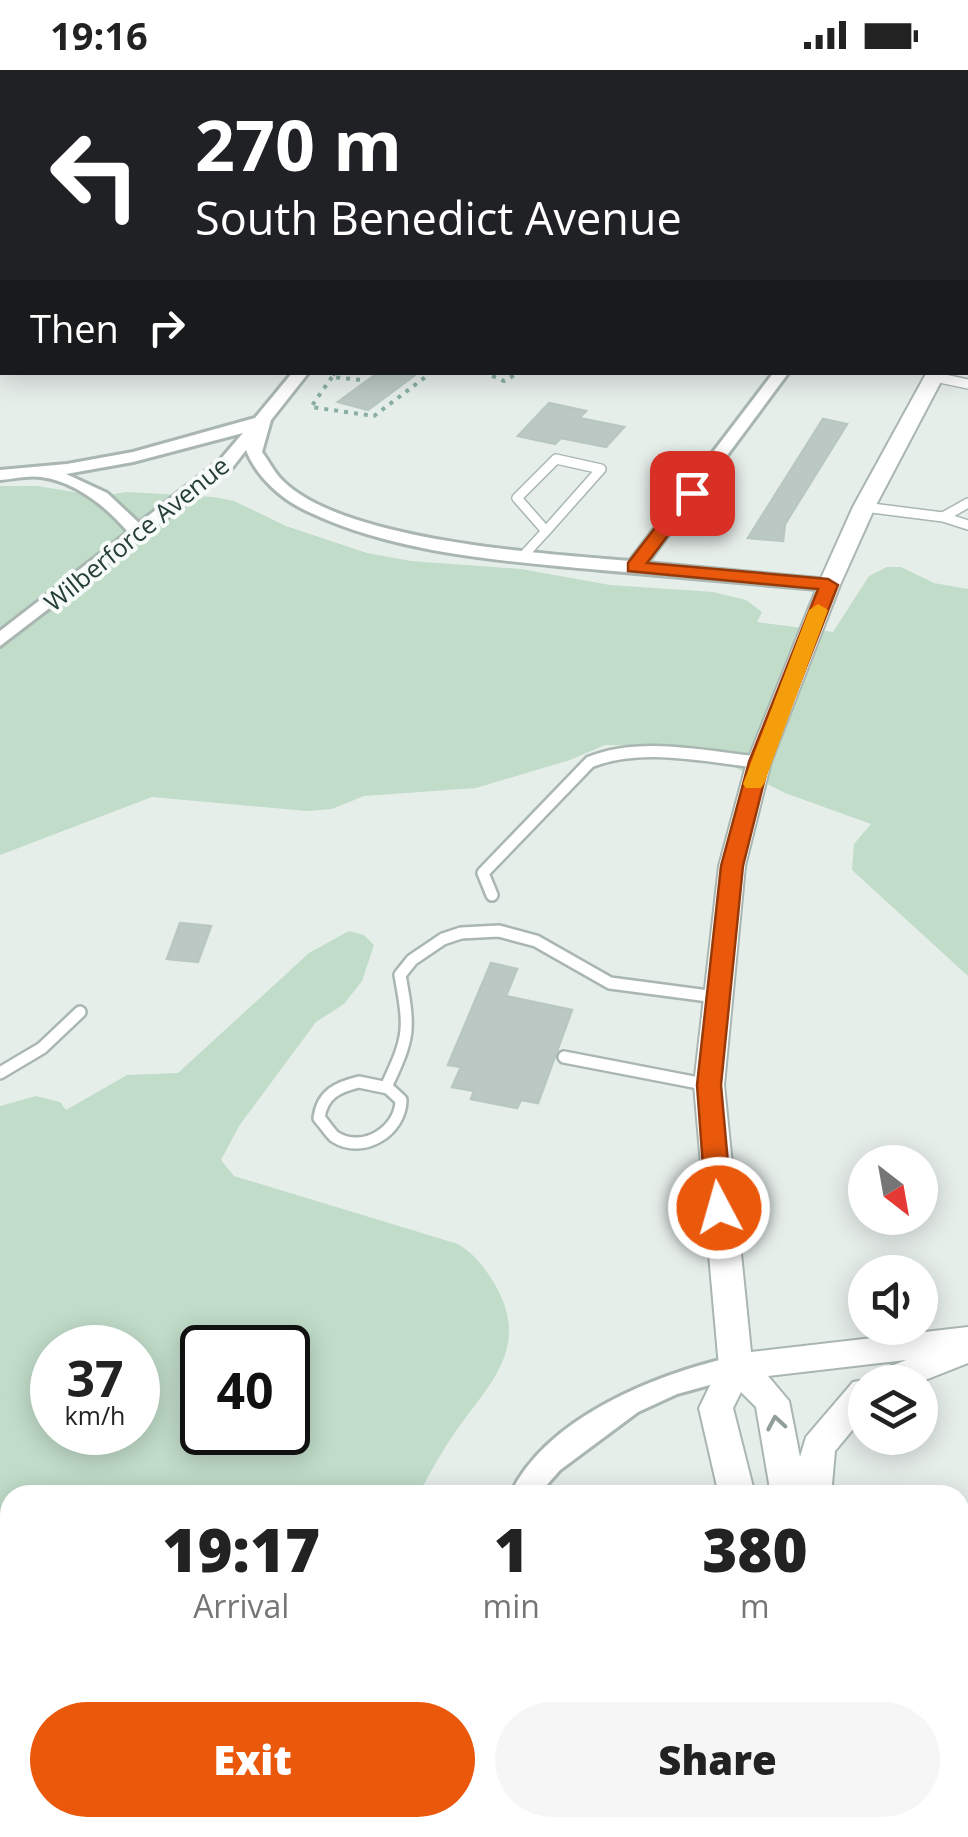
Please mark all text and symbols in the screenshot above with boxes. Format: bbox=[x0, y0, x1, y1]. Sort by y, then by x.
text: 19:16 bbox=[50, 9, 148, 61]
text: 270 m bbox=[195, 96, 402, 192]
icon: left bbox=[30, 110, 160, 240]
text: South Benedict Avenue bbox=[195, 187, 682, 248]
icon: right bbox=[139, 300, 194, 355]
text: Then bbox=[30, 302, 119, 354]
street label: Wilberforce Avenue bbox=[37, 448, 235, 618]
pin bbox=[650, 451, 735, 536]
icon: arrive bbox=[665, 466, 720, 521]
north arrow bbox=[848, 1145, 938, 1235]
map controls bbox=[848, 1145, 938, 1455]
position arrow bbox=[667, 1156, 771, 1260]
button: sound bbox=[848, 1255, 938, 1345]
speed limit sign: 40 bbox=[180, 1325, 310, 1455]
text: 37 bbox=[66, 1344, 124, 1412]
button: layers bbox=[848, 1365, 938, 1455]
text: km/h bbox=[65, 1398, 125, 1432]
one-way arrow bbox=[766, 1415, 787, 1432]
text: 19:17 bbox=[162, 1508, 320, 1590]
text: 1 bbox=[494, 1508, 529, 1590]
text: 380 bbox=[702, 1508, 808, 1590]
text: Arrival bbox=[193, 1584, 289, 1627]
text: min bbox=[483, 1584, 540, 1627]
text: m bbox=[740, 1584, 770, 1627]
button: Exit bbox=[30, 1702, 475, 1817]
button: Share bbox=[495, 1702, 940, 1817]

